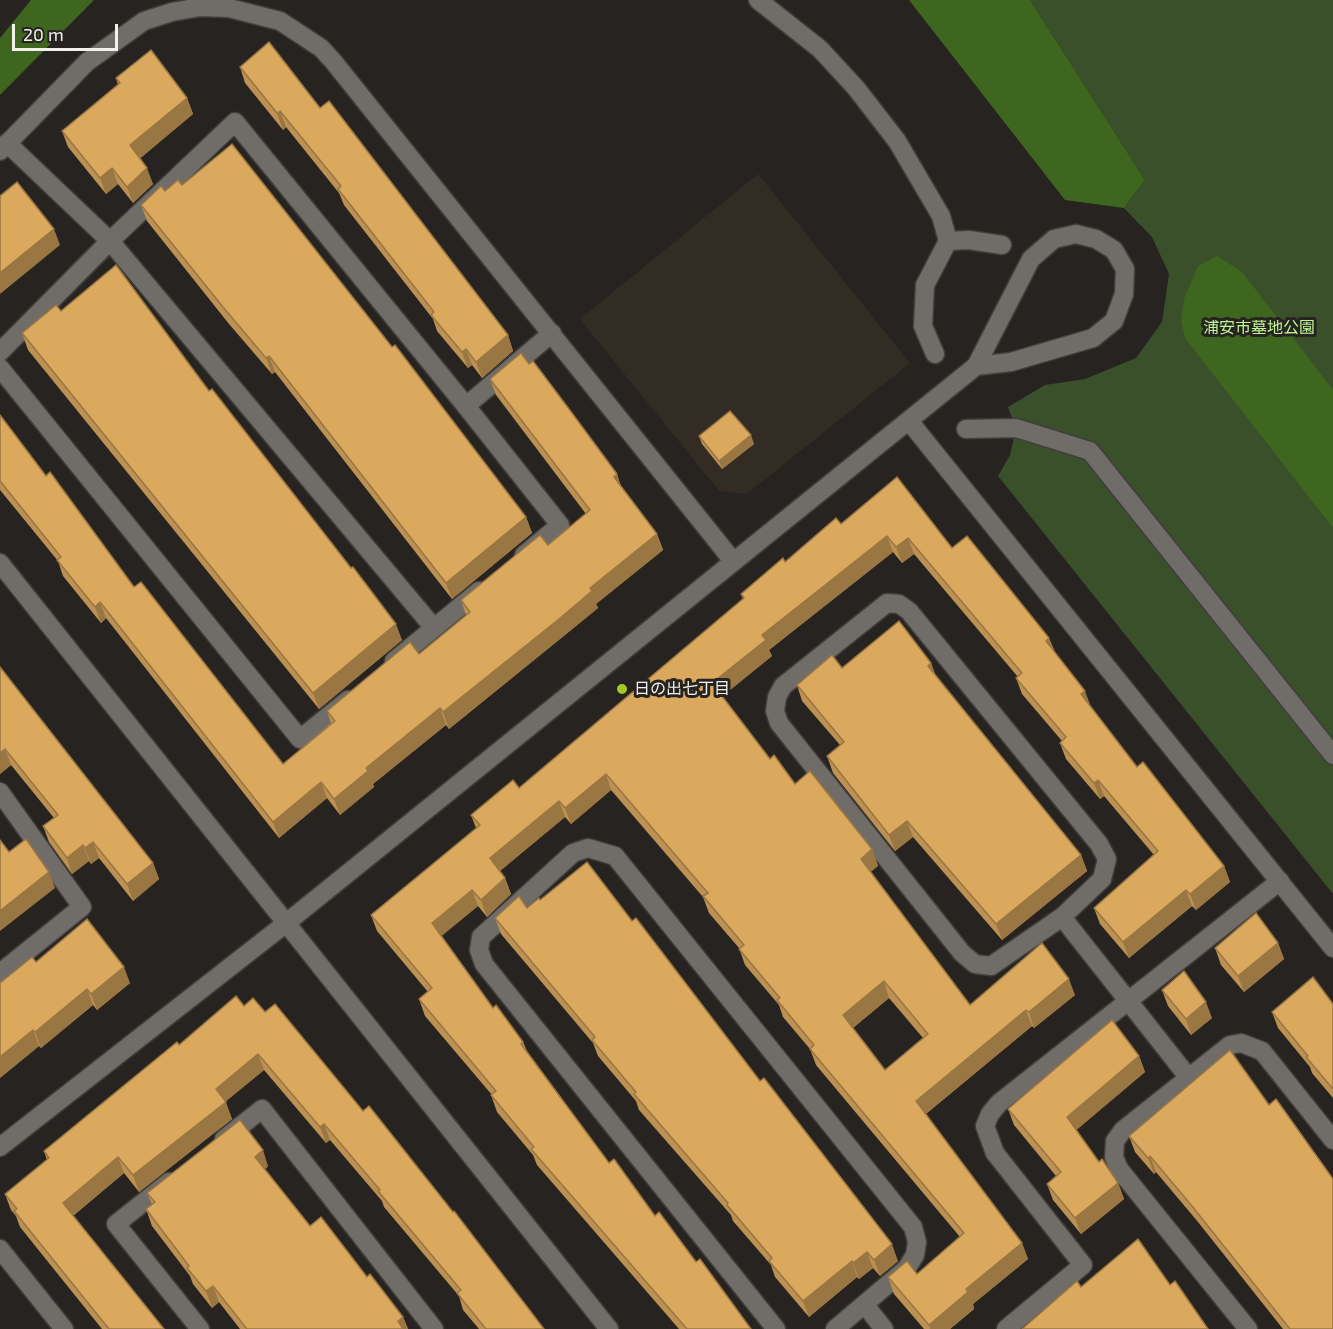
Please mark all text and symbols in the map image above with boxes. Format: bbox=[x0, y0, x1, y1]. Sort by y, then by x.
scale bar bbox=[15, 12, 122, 50]
text: 20 m bbox=[23, 23, 64, 45]
park label: 浦安市墓地公園 bbox=[1203, 318, 1315, 338]
place label: 日の出七丁目 bbox=[634, 679, 730, 699]
marker: 日の出七丁目 bbox=[615, 682, 629, 696]

